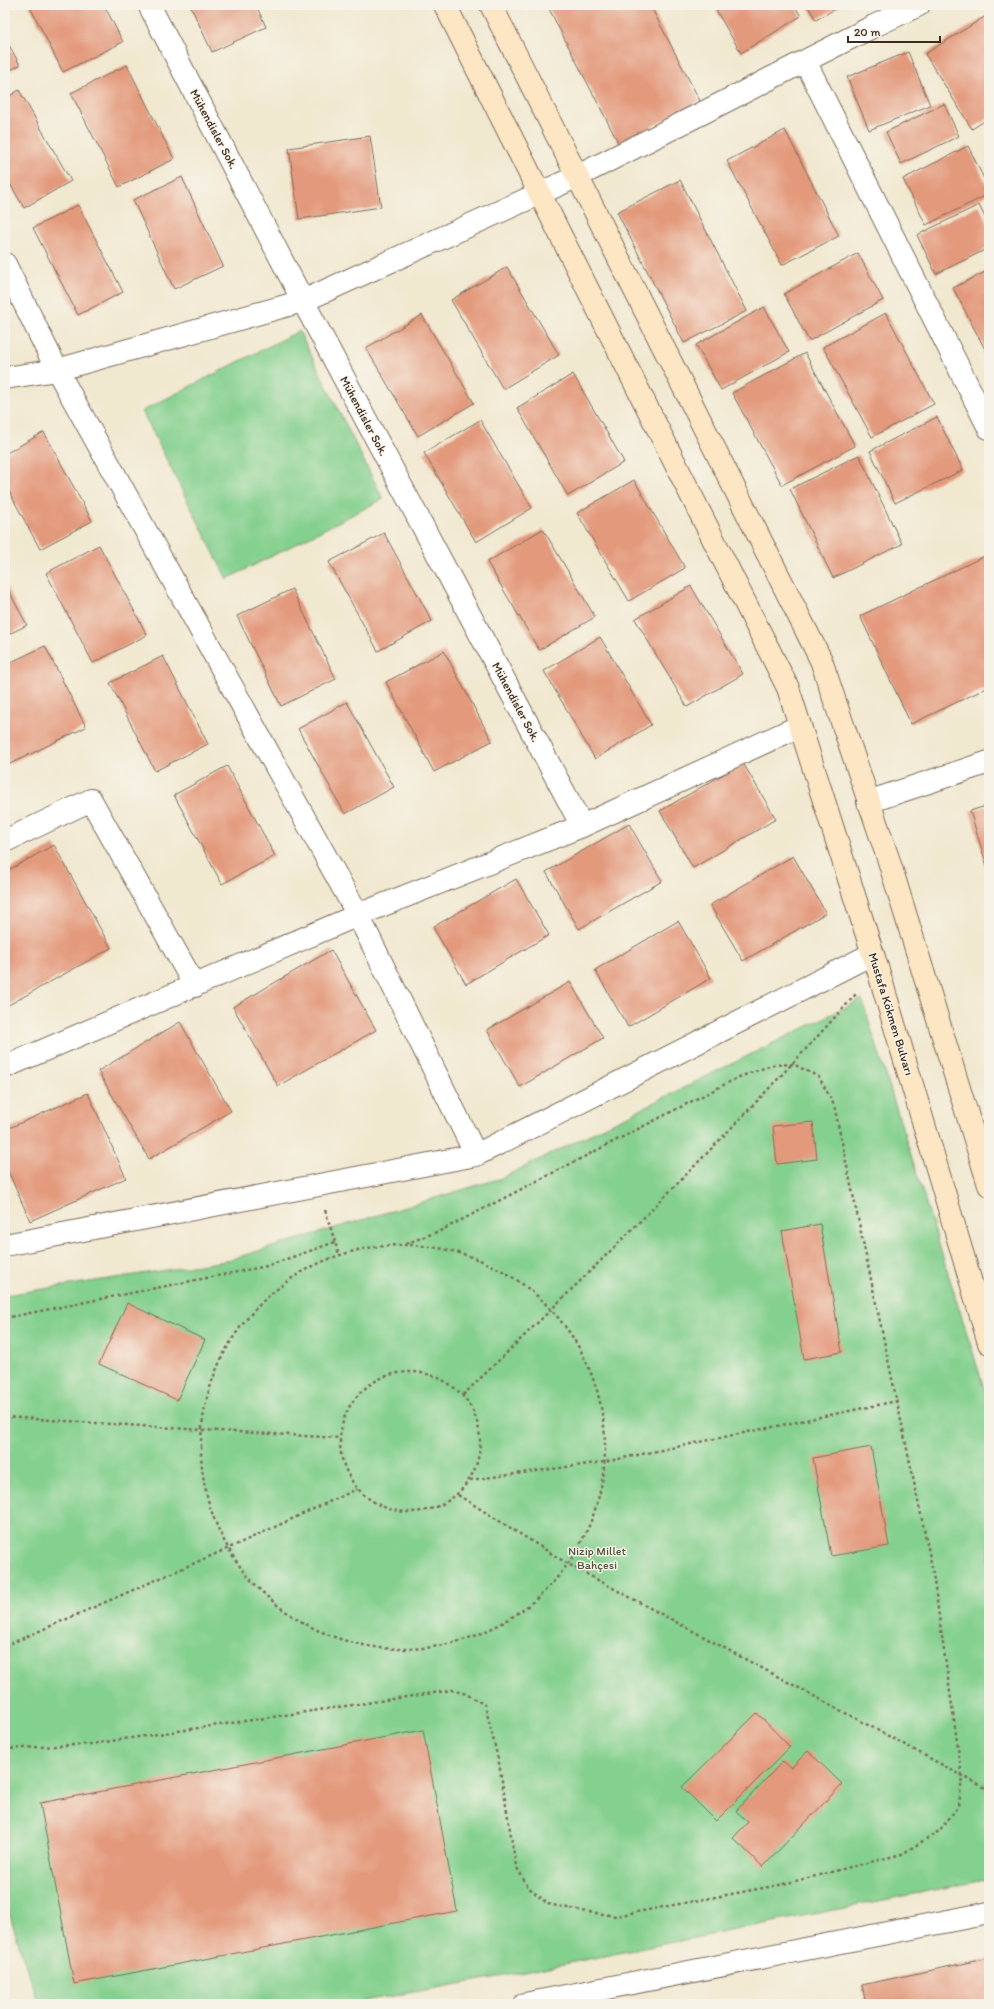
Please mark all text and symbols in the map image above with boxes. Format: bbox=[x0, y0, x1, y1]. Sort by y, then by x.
scale bar bbox=[848, 18, 940, 44]
text: 20 m bbox=[854, 25, 881, 39]
street label: Mühendisler Sok. bbox=[187, 87, 241, 171]
street label: Mühendisler Sok. bbox=[337, 374, 391, 458]
street label: Mühendisler Sok. bbox=[489, 660, 543, 744]
street label: Mustafa Kökmen Bulvarı bbox=[866, 951, 916, 1077]
park label: Nizip Millet Bahçesi bbox=[568, 1544, 627, 1572]

